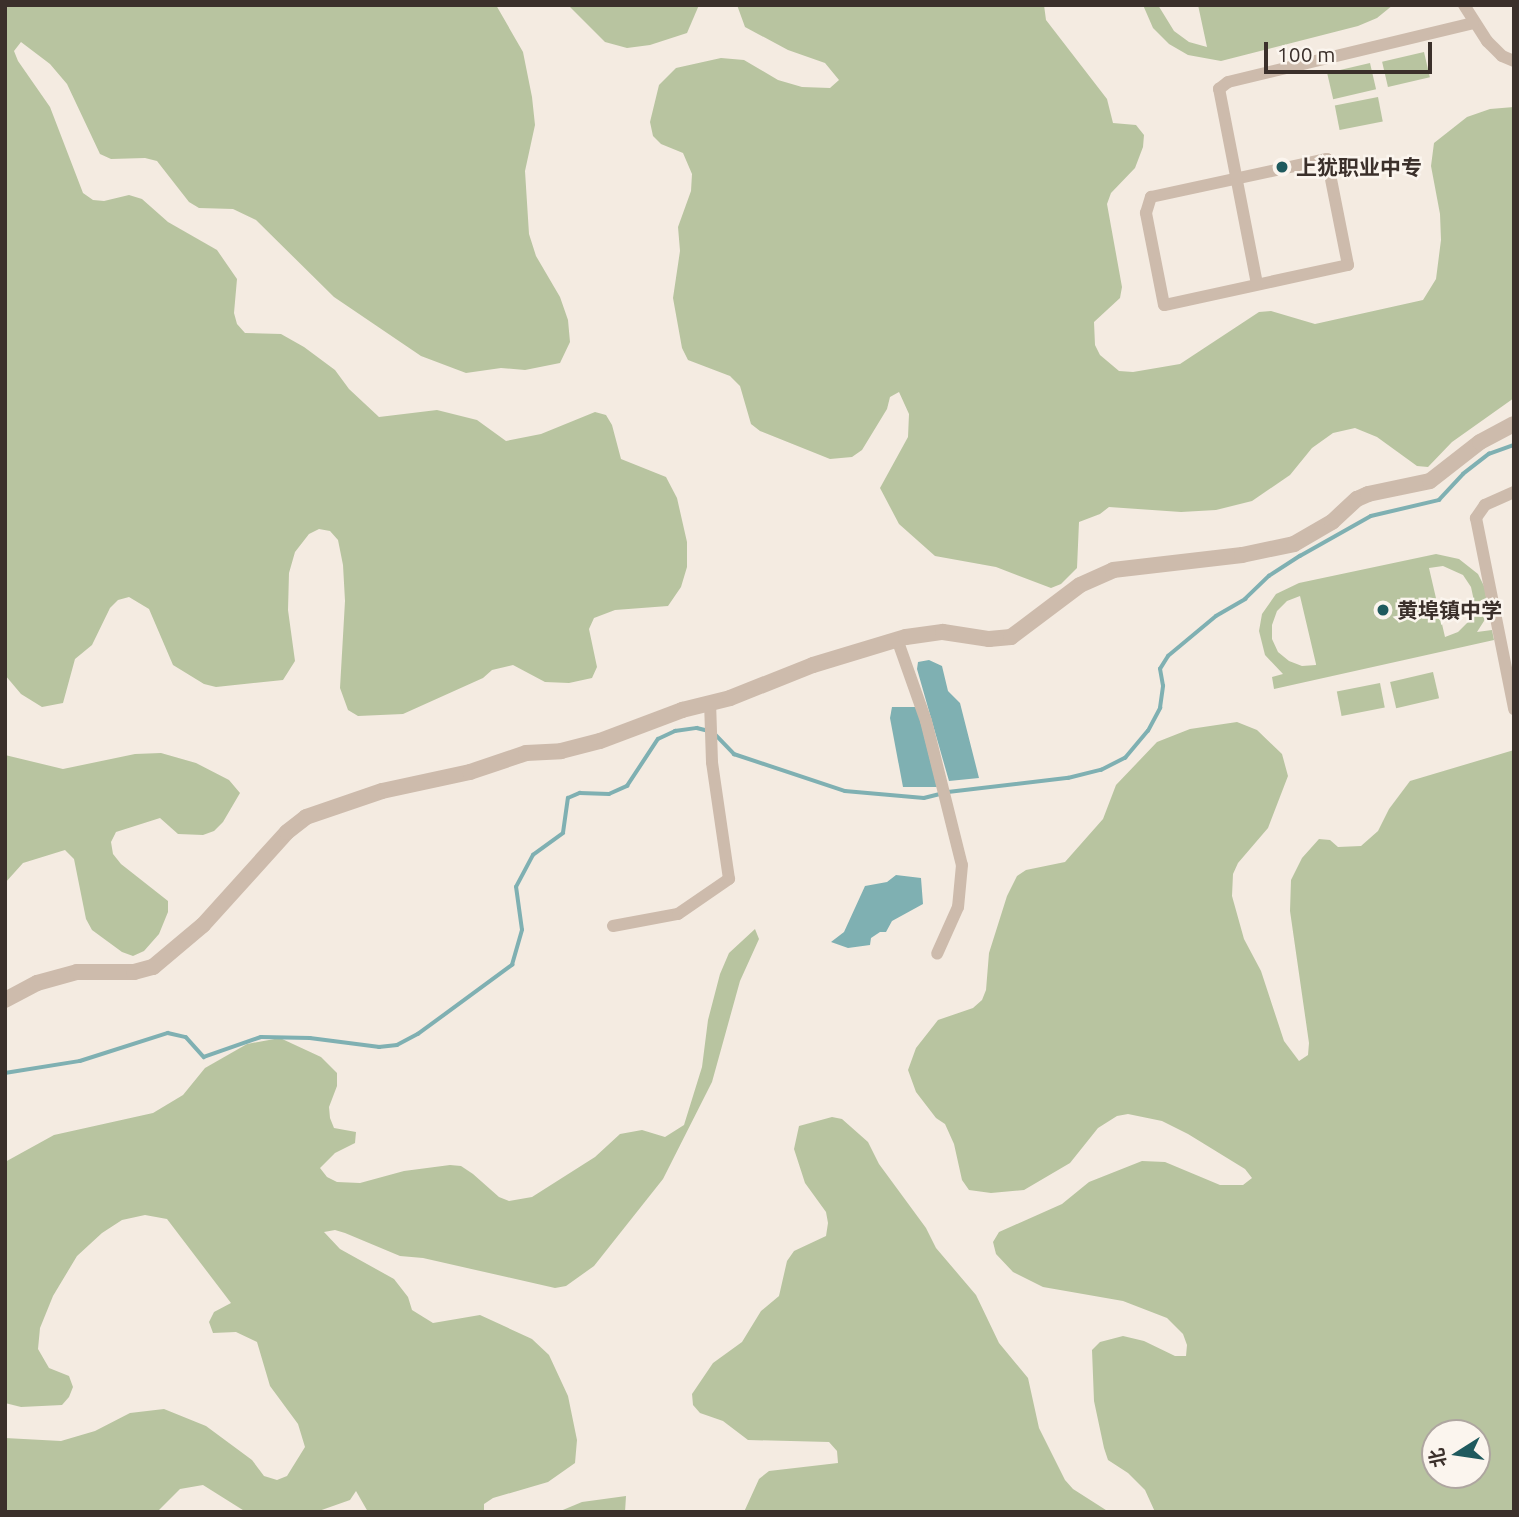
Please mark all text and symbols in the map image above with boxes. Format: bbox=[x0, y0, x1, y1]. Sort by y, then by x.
scale bar bbox=[1267, 28, 1435, 72]
text: 100 m bbox=[1277, 42, 1335, 66]
place label: 上犹职业中专 bbox=[1296, 154, 1422, 180]
marker: 上犹职业中专 bbox=[1274, 159, 1290, 175]
place label: 黄埠镇中学 bbox=[1397, 597, 1502, 623]
marker: 黄埠镇中学 bbox=[1375, 602, 1391, 618]
north arrow bbox=[1421, 1419, 1491, 1489]
text: 北 bbox=[1425, 1446, 1450, 1470]

